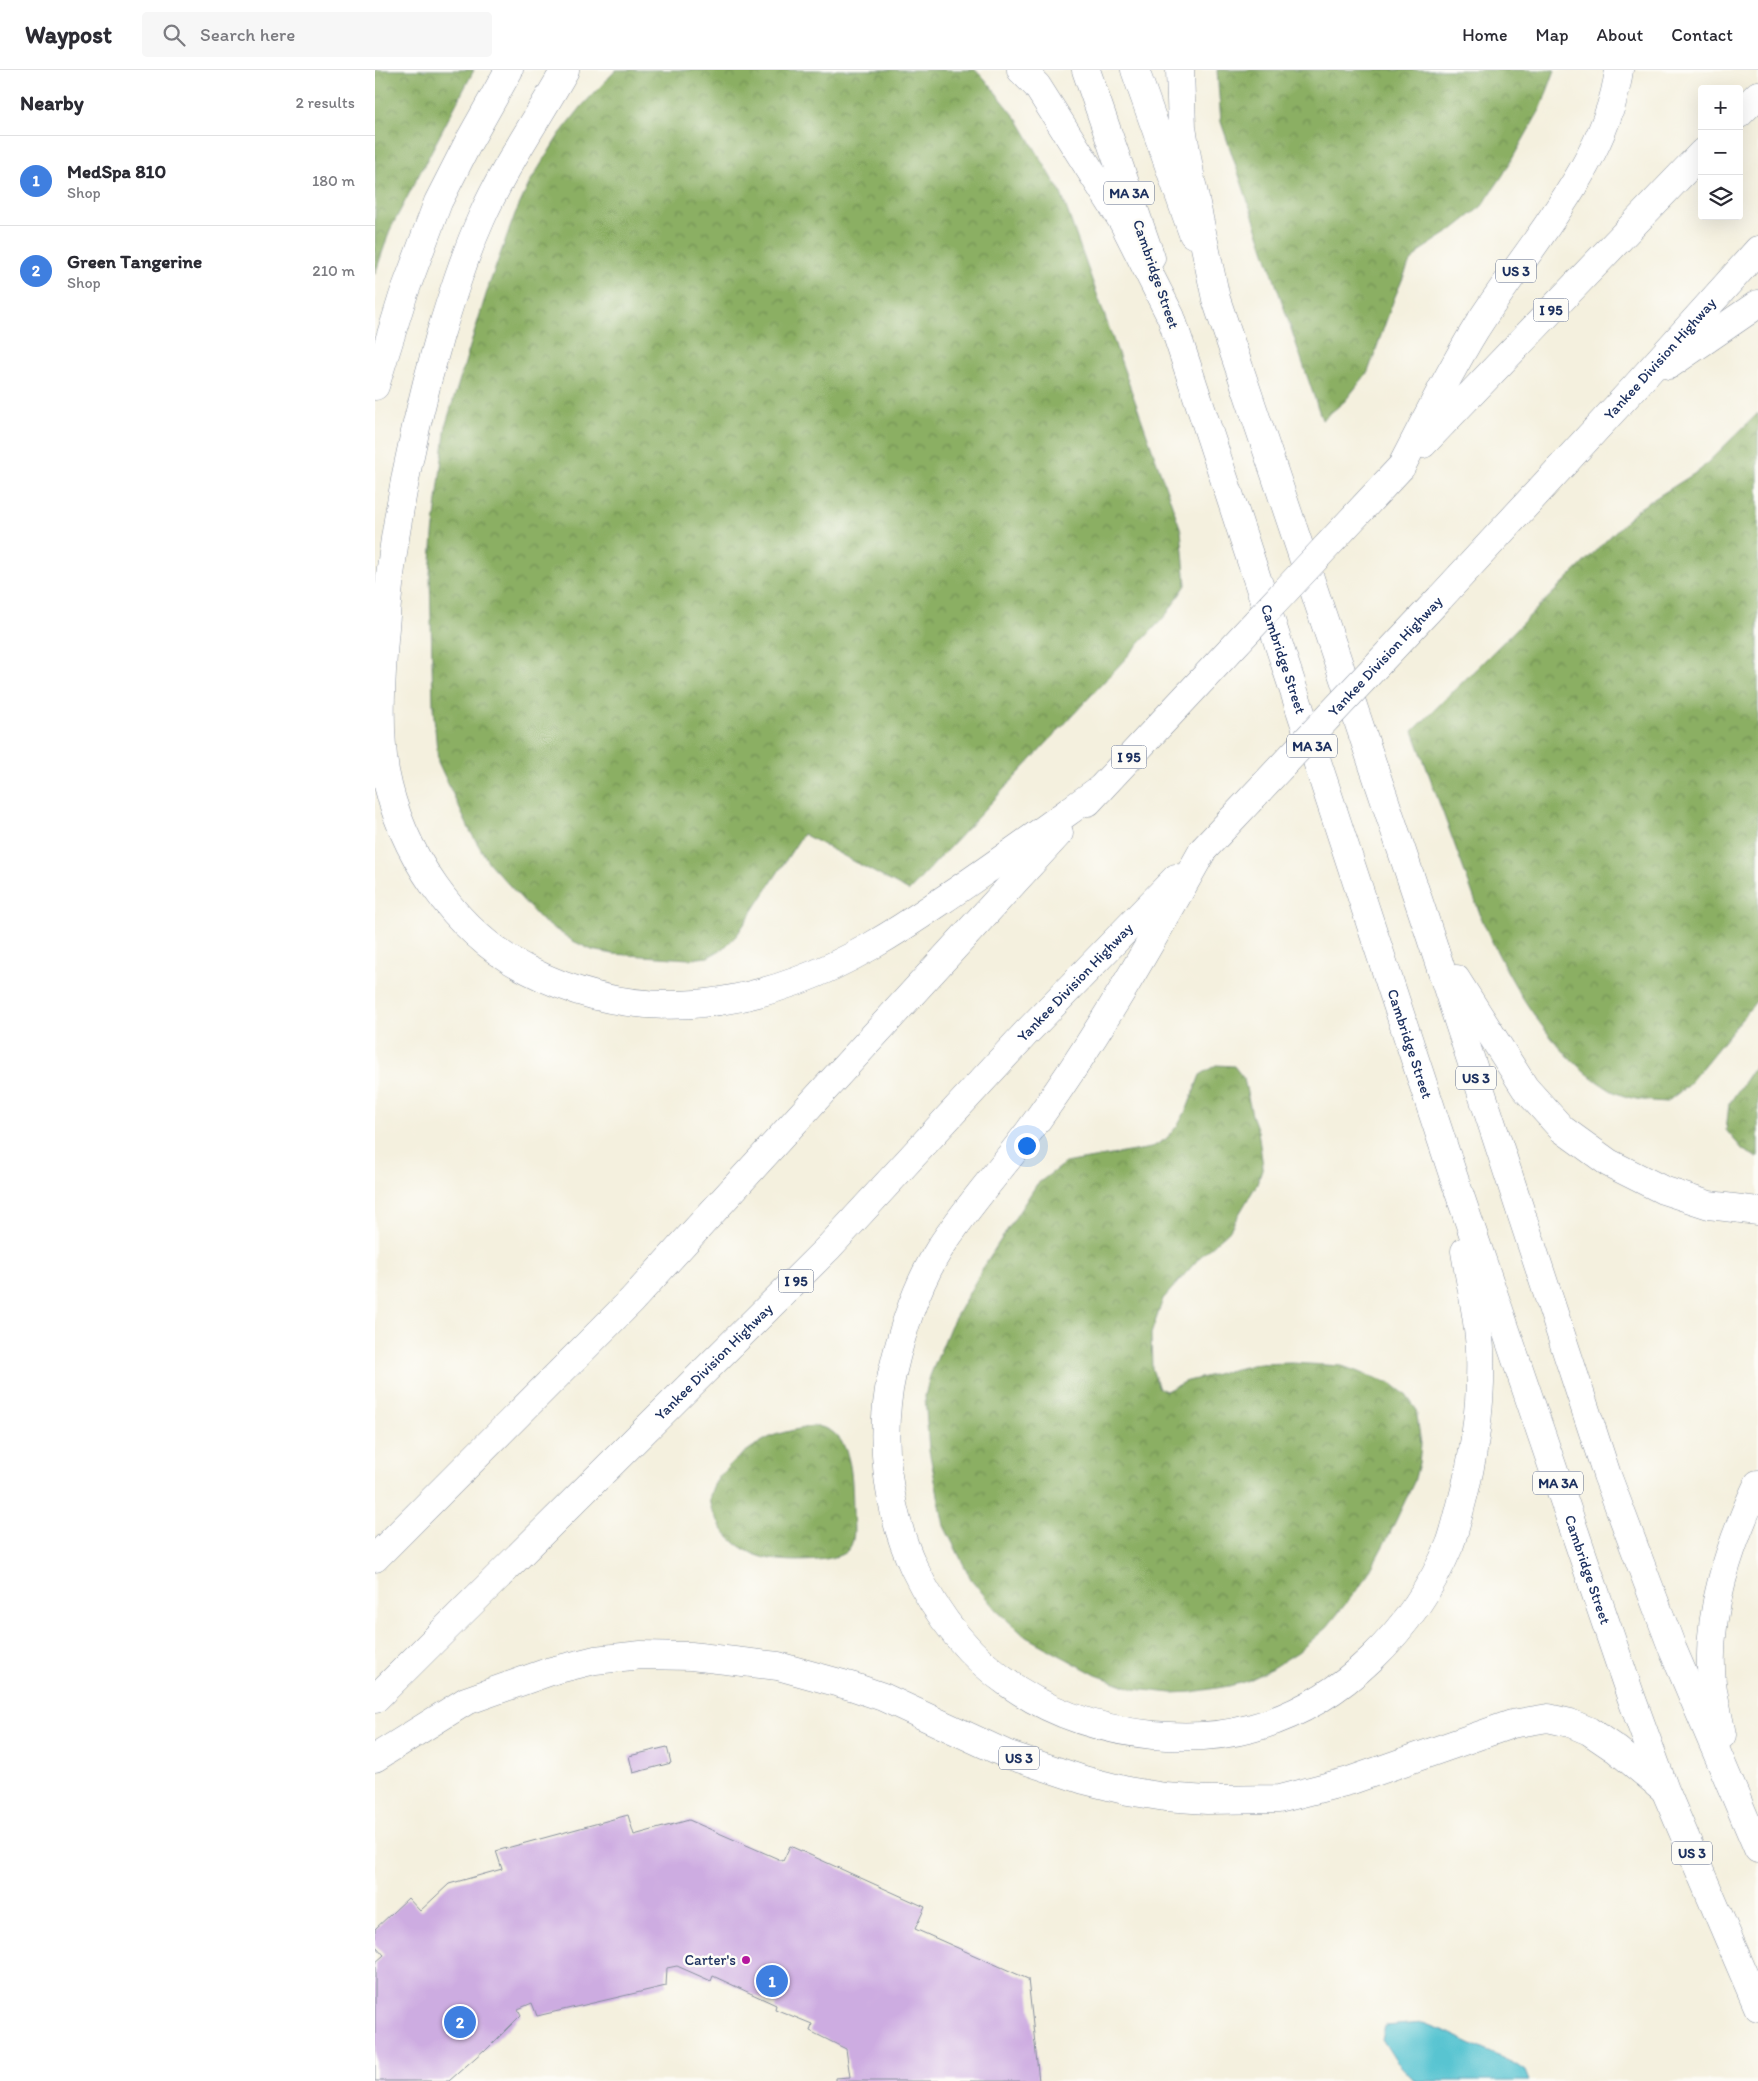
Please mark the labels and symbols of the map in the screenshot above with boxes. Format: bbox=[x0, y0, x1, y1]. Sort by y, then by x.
road number: MA 3A bbox=[1104, 182, 1154, 204]
street label: Cambridge Street bbox=[1129, 217, 1183, 331]
road number: US 3 bbox=[1496, 260, 1536, 282]
street label: Yankee Division Highway bbox=[1600, 294, 1720, 424]
road number: I 95 bbox=[1533, 298, 1569, 322]
street label: Yankee Division Highway bbox=[1324, 592, 1446, 720]
street label: Cambridge Street bbox=[1257, 602, 1310, 716]
road number: MA 3A bbox=[1287, 734, 1337, 758]
road number: I 95 bbox=[1111, 746, 1147, 769]
street label: Yankee Division Highway bbox=[1013, 919, 1137, 1046]
street label: Cambridge Street bbox=[1383, 987, 1436, 1101]
road number: US 3 bbox=[1456, 1066, 1496, 1090]
your location bbox=[1014, 1133, 1040, 1159]
road number: I 95 bbox=[779, 1270, 813, 1292]
street label: Yankee Division Highway bbox=[651, 1299, 776, 1424]
road number: MA 3A bbox=[1533, 1472, 1583, 1495]
street label: Cambridge Street bbox=[1561, 1513, 1615, 1627]
road number: US 3 bbox=[999, 1746, 1039, 1770]
road number: US 3 bbox=[1672, 1842, 1712, 1865]
place label: Carter's bbox=[684, 1951, 736, 1969]
marker: Carter's bbox=[740, 1954, 752, 1966]
pin: 1 bbox=[756, 1962, 788, 2000]
pin: 2 bbox=[444, 2003, 476, 2041]

